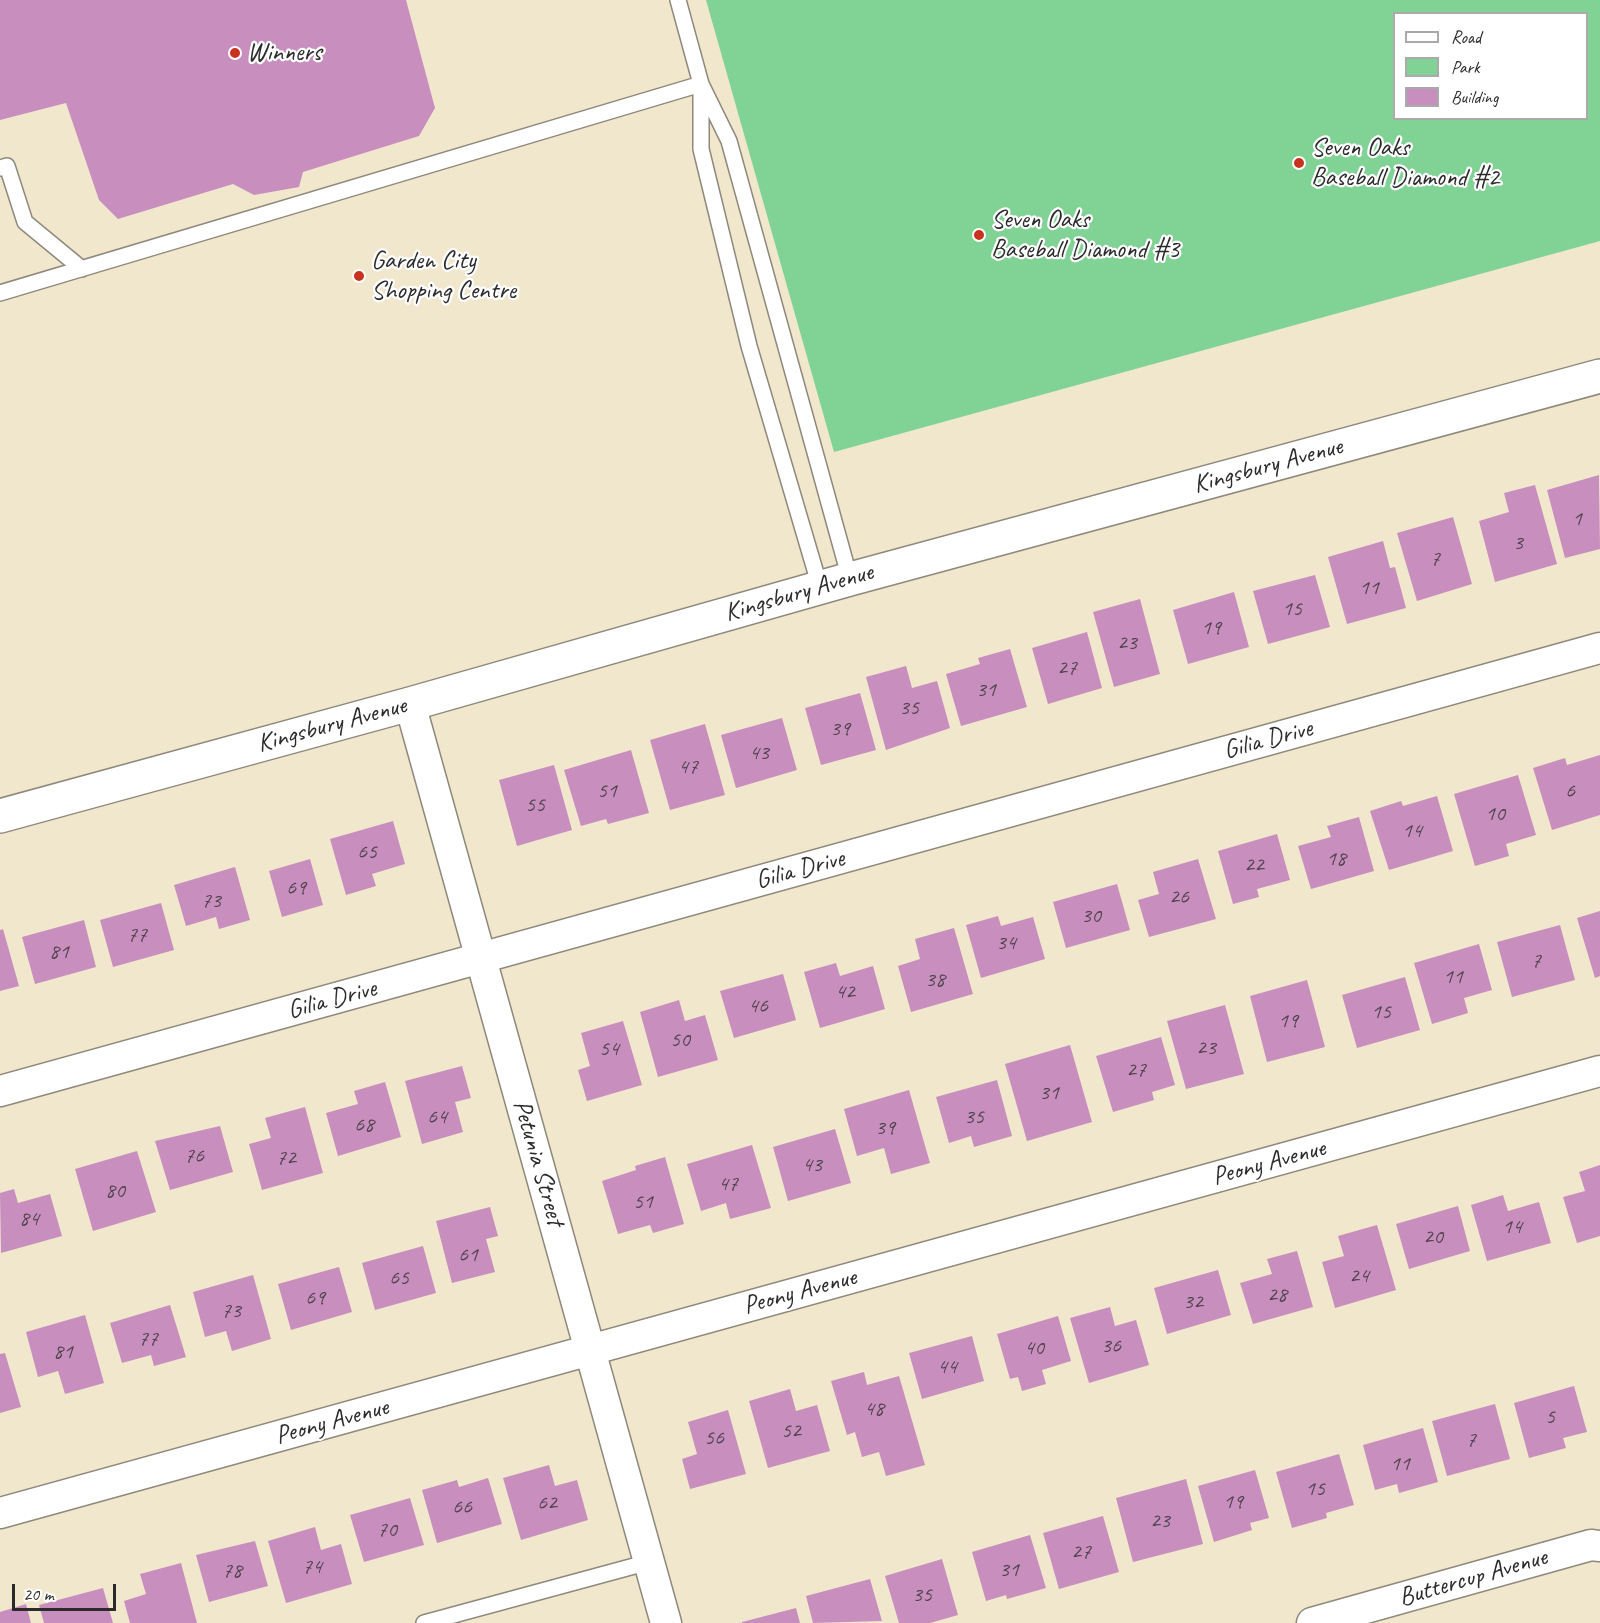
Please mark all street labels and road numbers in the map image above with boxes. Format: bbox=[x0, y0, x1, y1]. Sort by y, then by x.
street label: Kingsbury Avenue bbox=[1190, 431, 1346, 501]
street label: Kingsbury Avenue bbox=[721, 557, 877, 629]
street label: Kingsbury Avenue bbox=[254, 690, 410, 760]
street label: Gilia Drive bbox=[1220, 713, 1316, 767]
street label: Gilia Drive bbox=[752, 843, 848, 897]
street label: Gilia Drive bbox=[284, 973, 380, 1027]
street label: Petunia Street bbox=[505, 1097, 571, 1229]
street label: Peony Avenue bbox=[1209, 1133, 1329, 1193]
street label: Peony Avenue bbox=[740, 1262, 860, 1322]
street label: Peony Avenue bbox=[272, 1392, 392, 1452]
street label: Buttercup Avenue bbox=[1395, 1542, 1551, 1614]

